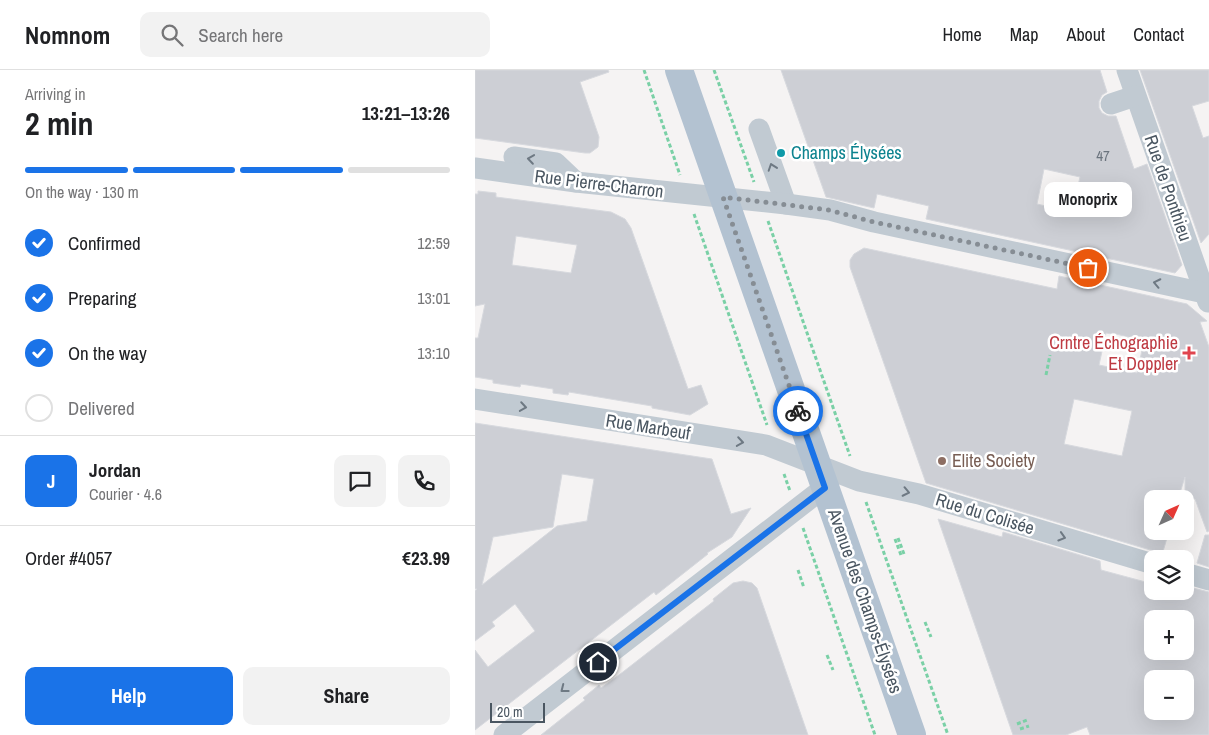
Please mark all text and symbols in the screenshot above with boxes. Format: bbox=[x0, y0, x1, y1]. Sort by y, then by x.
search box bbox=[140, 12, 490, 57]
text: Nomnom bbox=[25, 19, 110, 51]
icon: search bbox=[158, 21, 186, 49]
text: Search here bbox=[198, 22, 283, 48]
text: Home bbox=[942, 22, 982, 47]
text: Map bbox=[1010, 22, 1039, 47]
text: About bbox=[1067, 22, 1105, 47]
text: Contact bbox=[1133, 22, 1184, 47]
text: Arriving in bbox=[25, 83, 86, 105]
text: 13:21–13:26 bbox=[362, 100, 450, 126]
text: 2 min bbox=[25, 102, 94, 145]
street label: Rue de Ponthieu bbox=[1139, 131, 1198, 244]
place label: Champs Élysées bbox=[791, 140, 902, 165]
house number: 47 bbox=[1096, 145, 1110, 166]
marker: Champs Élysées bbox=[775, 147, 787, 159]
one-way arrow bbox=[527, 155, 536, 165]
street label: Rue Pierre-Charron bbox=[533, 163, 665, 204]
one-way arrow bbox=[768, 163, 778, 171]
text: On the way · 130 m bbox=[25, 181, 139, 203]
callout: Monoprix bbox=[1044, 183, 1132, 218]
text: Monoprix bbox=[1058, 188, 1118, 210]
icon: check bbox=[25, 229, 53, 257]
text: Confirmed bbox=[68, 230, 141, 256]
text: 12:59 bbox=[417, 232, 450, 254]
pin bbox=[1067, 247, 1109, 289]
icon: bag bbox=[1074, 254, 1102, 282]
one-way arrow bbox=[1153, 278, 1161, 289]
icon: check bbox=[25, 284, 53, 312]
text: Preparing bbox=[68, 285, 136, 311]
text: 13:01 bbox=[417, 287, 450, 309]
place label: Crntre Échographie Et Doppler bbox=[1049, 330, 1178, 376]
icon: check bbox=[25, 339, 53, 367]
text: On the way bbox=[68, 340, 147, 366]
text: 13:10 bbox=[417, 342, 450, 364]
marker: Crntre Échographie Et Doppler bbox=[1182, 346, 1196, 360]
courier bbox=[773, 386, 823, 436]
text: Delivered bbox=[68, 395, 135, 421]
icon: bike bbox=[784, 397, 812, 425]
one-way arrow bbox=[519, 401, 527, 411]
street label: Rue Marbeuf bbox=[604, 407, 693, 446]
one-way arrow bbox=[735, 436, 744, 446]
place label: Elite Society bbox=[952, 448, 1035, 473]
button: chat bbox=[334, 455, 386, 507]
button: phone bbox=[398, 455, 450, 507]
marker: Elite Society bbox=[936, 455, 948, 467]
text: Jordan bbox=[89, 457, 141, 483]
text: J bbox=[47, 468, 55, 494]
text: Courier · 4.6 bbox=[89, 483, 162, 505]
one-way arrow bbox=[902, 486, 911, 497]
street label: Rue du Colisée bbox=[933, 487, 1037, 540]
north arrow bbox=[1144, 490, 1194, 540]
map controls bbox=[1144, 490, 1194, 720]
street label: Avenue des Champs-Élysées bbox=[822, 504, 909, 696]
one-way arrow bbox=[1058, 531, 1066, 541]
text: Order #4057 bbox=[25, 545, 112, 571]
text: €23.99 bbox=[402, 545, 450, 571]
button: layers bbox=[1144, 550, 1194, 600]
button: + bbox=[1144, 610, 1194, 660]
pin bbox=[577, 641, 619, 683]
icon: home bbox=[584, 648, 612, 676]
button: Help bbox=[25, 667, 233, 725]
button: Share bbox=[243, 667, 450, 725]
button: − bbox=[1144, 670, 1194, 720]
one-way arrow bbox=[561, 683, 570, 691]
scale bar bbox=[490, 700, 545, 723]
text: 20 m bbox=[497, 703, 523, 721]

